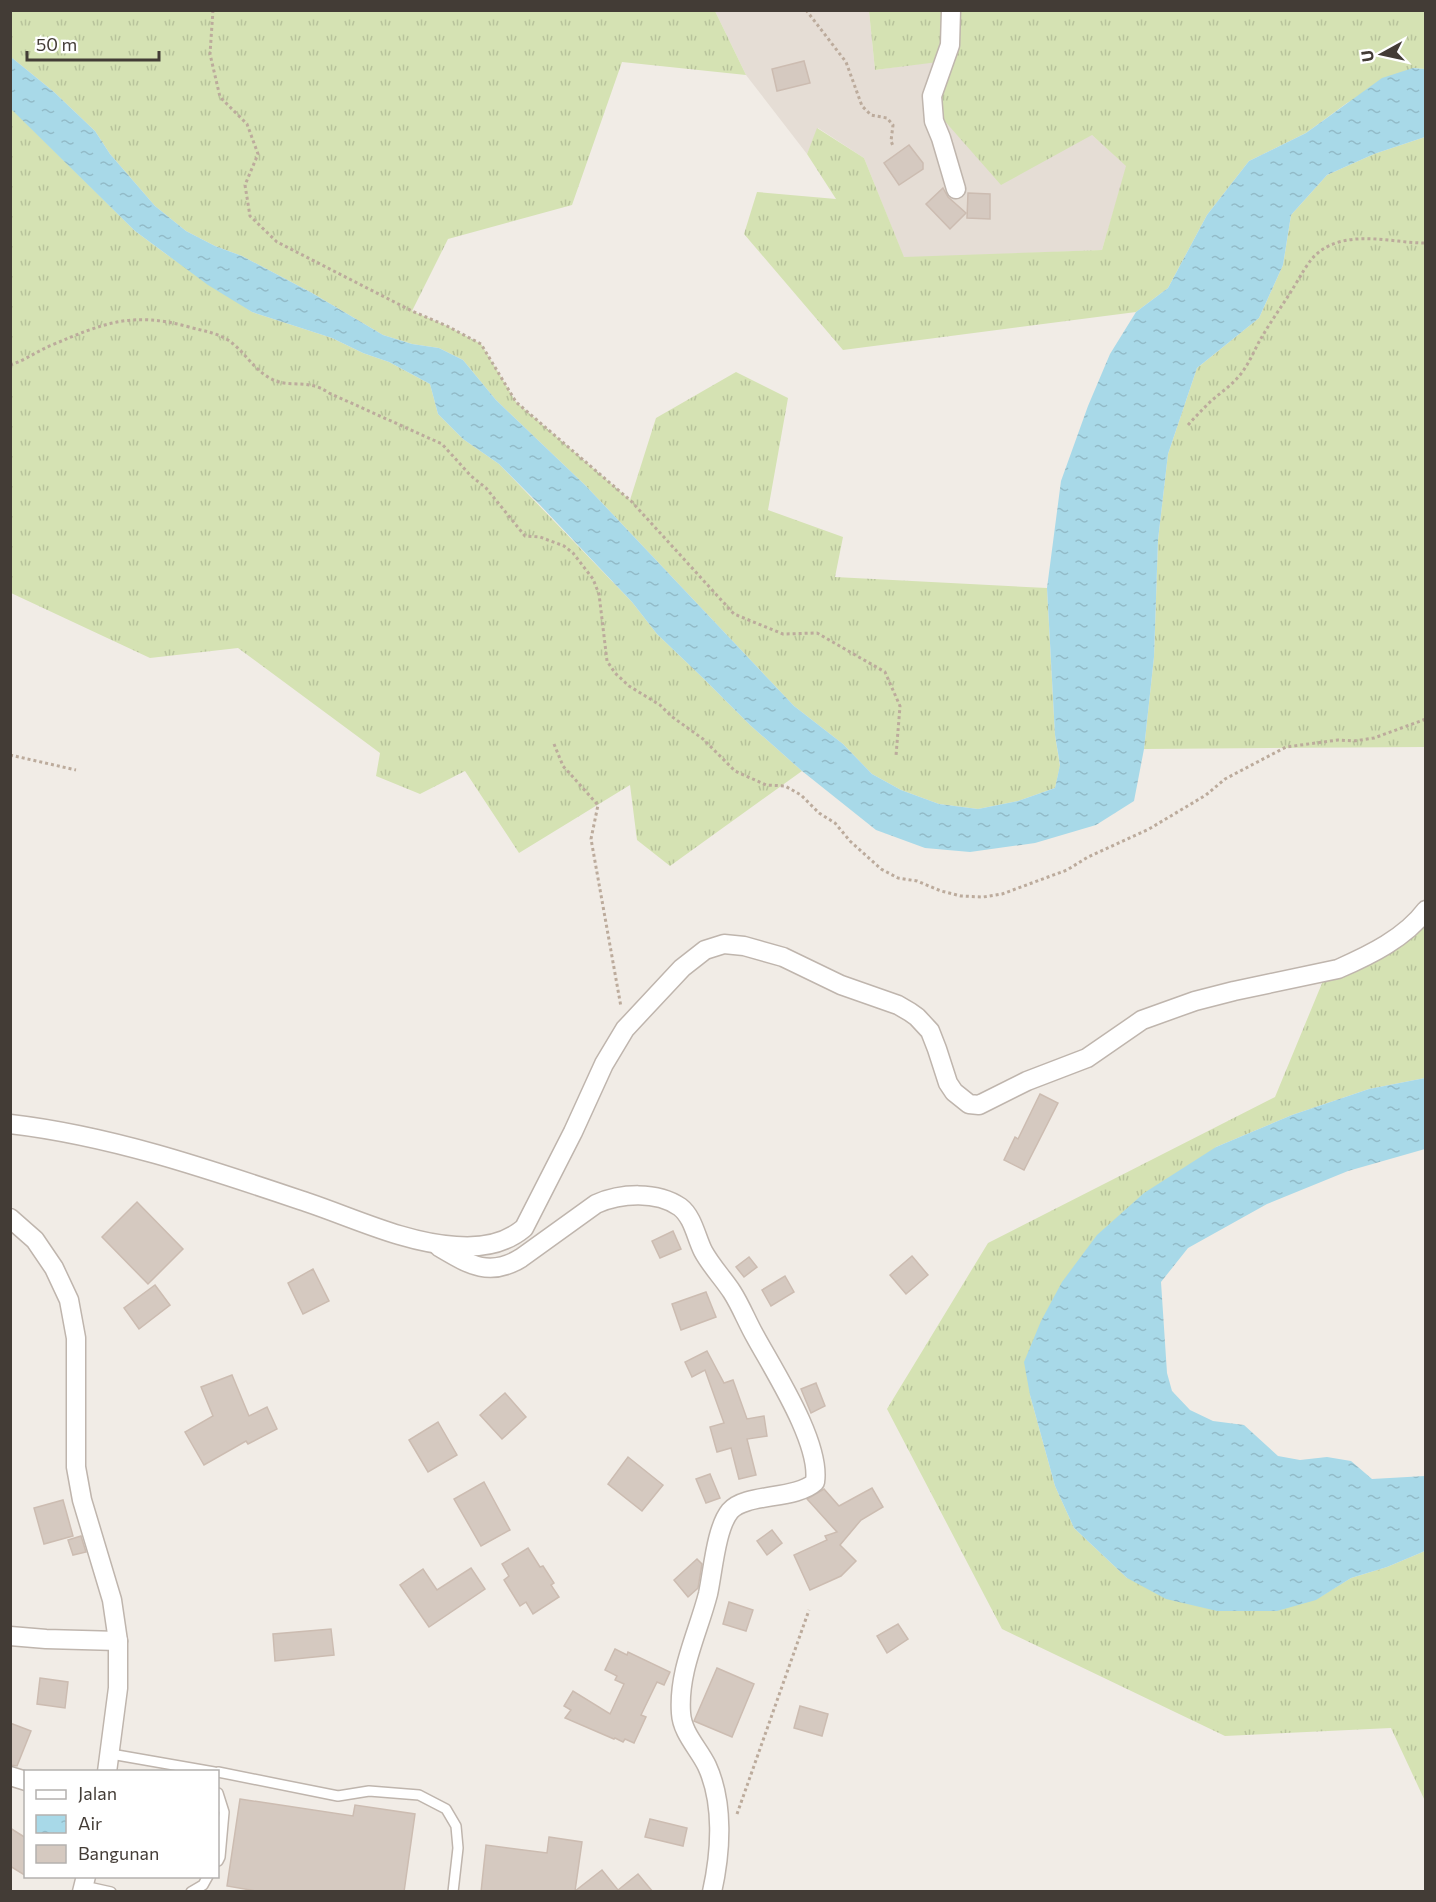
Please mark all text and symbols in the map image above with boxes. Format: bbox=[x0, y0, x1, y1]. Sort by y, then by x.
scale bar bbox=[27, 24, 159, 62]
north arrow bbox=[1352, 24, 1412, 84]
text: 50 m bbox=[36, 33, 77, 55]
text: U bbox=[1356, 49, 1377, 63]
legend bbox=[24, 1770, 219, 1878]
text: Jalan bbox=[78, 1782, 117, 1804]
text: Air bbox=[78, 1812, 102, 1834]
text: Bangunan bbox=[78, 1842, 159, 1864]

